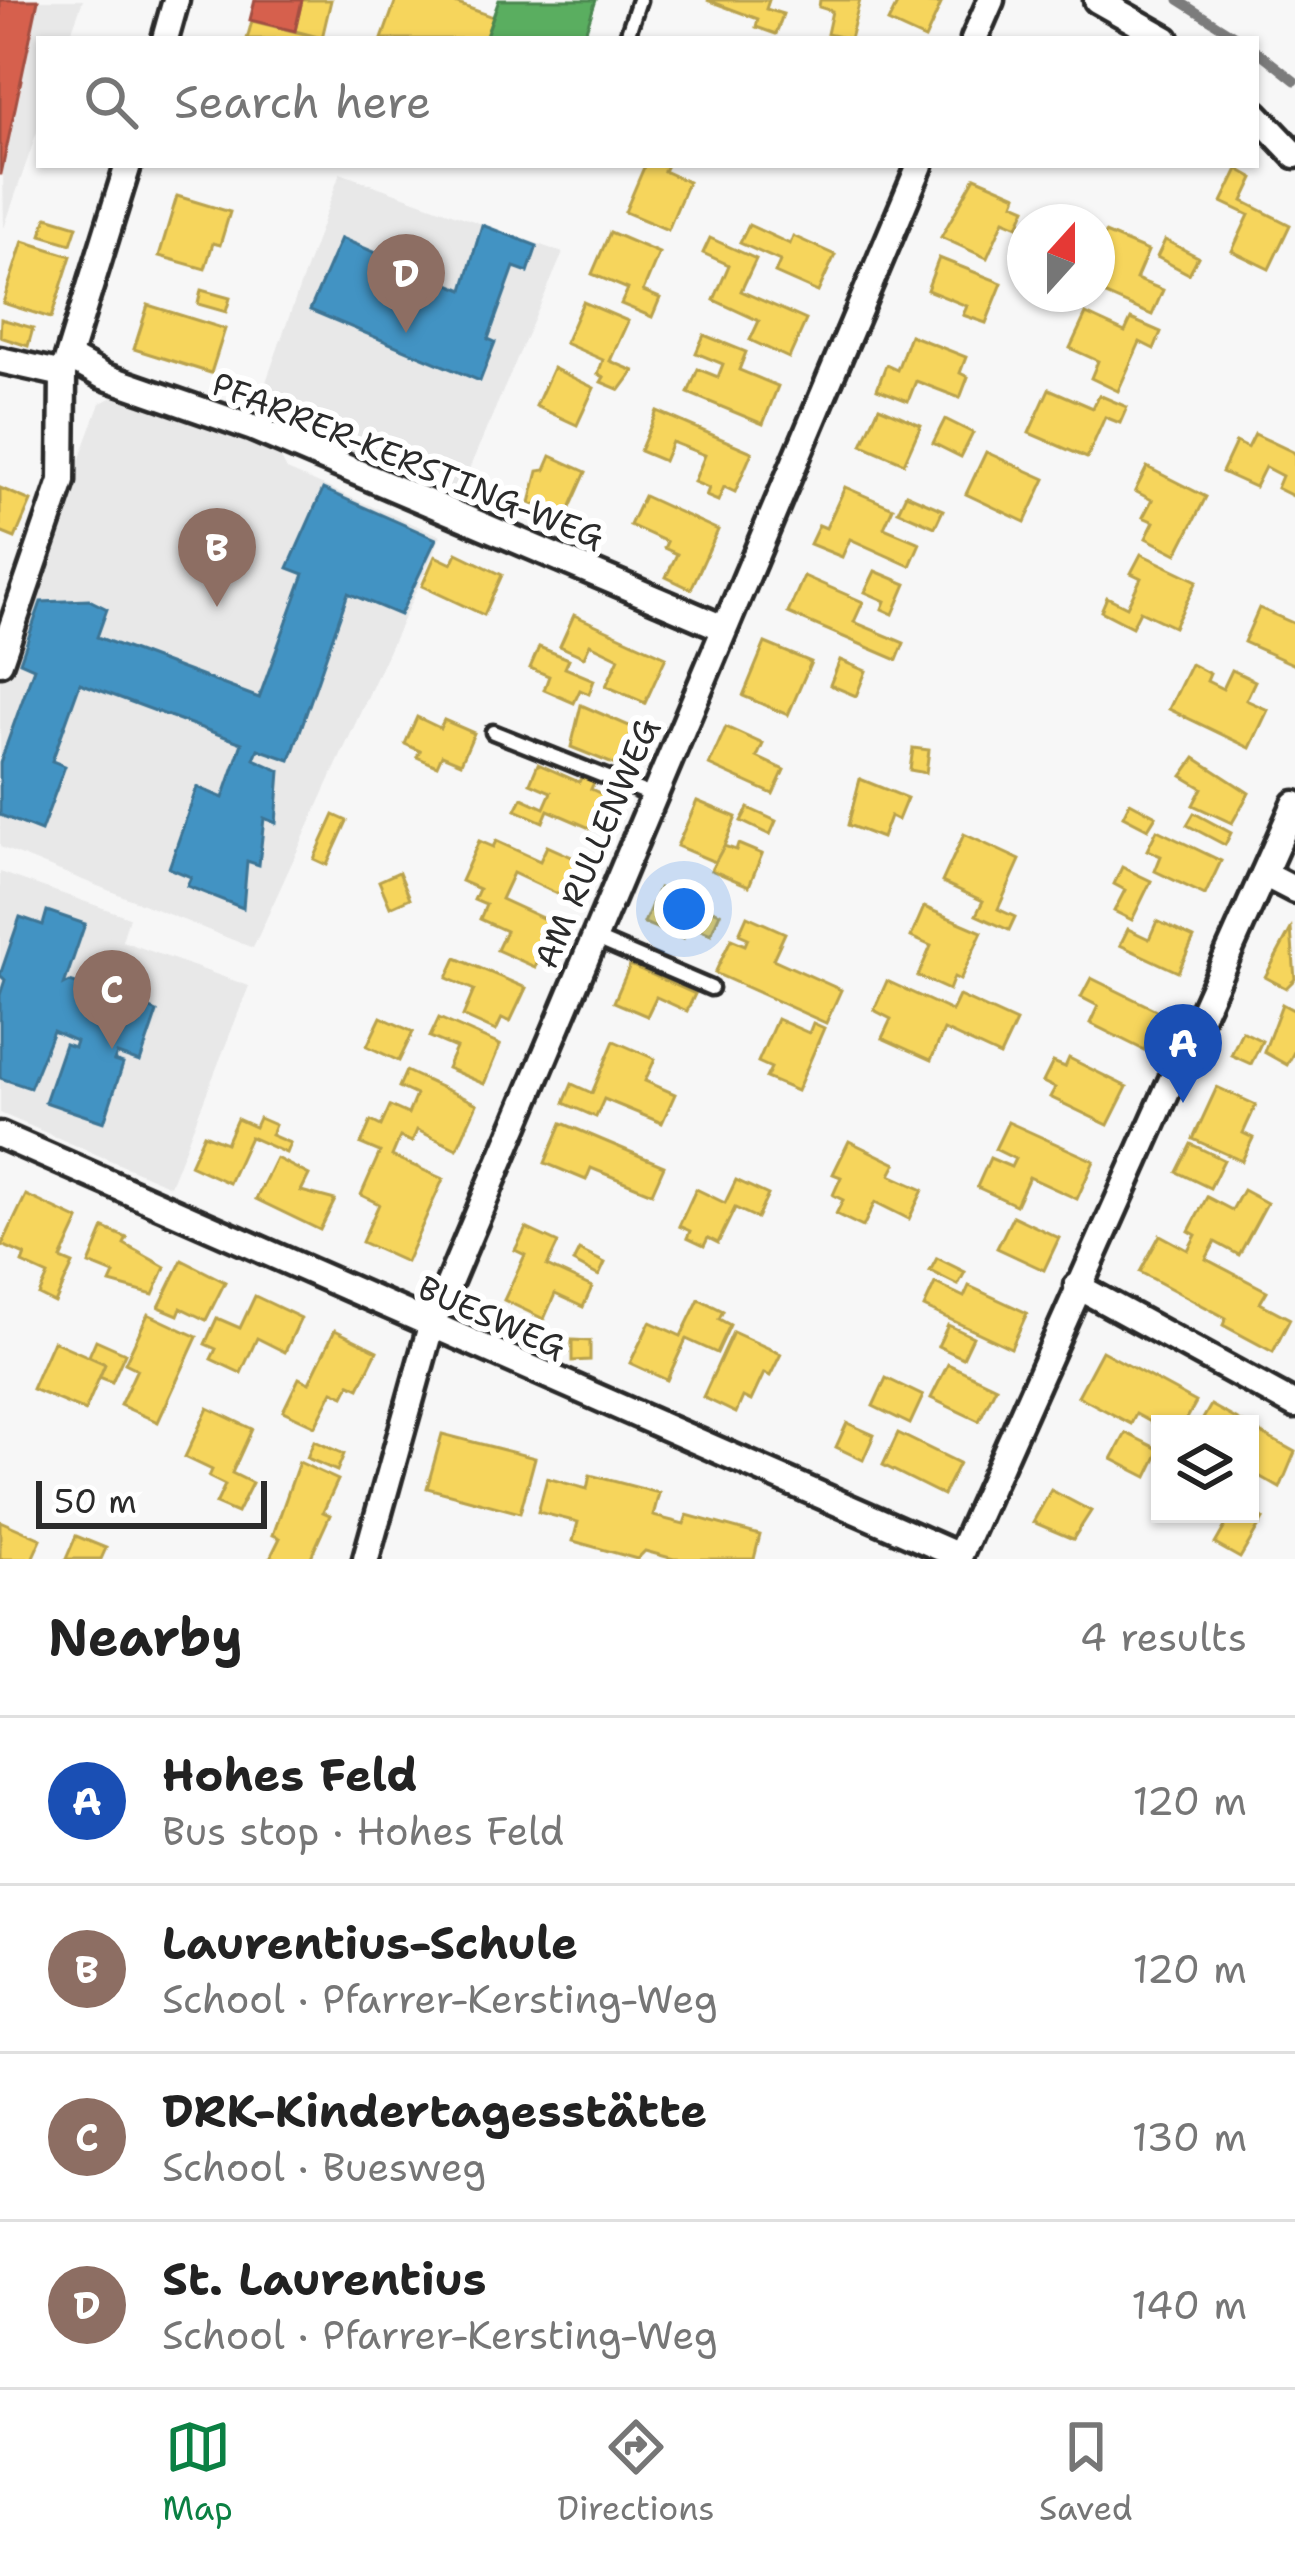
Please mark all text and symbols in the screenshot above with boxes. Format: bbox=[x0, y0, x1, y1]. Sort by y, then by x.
search box bbox=[36, 36, 1259, 168]
icon: search bbox=[78, 69, 144, 135]
text: Search here bbox=[174, 72, 431, 132]
north arrow bbox=[1007, 204, 1115, 312]
pin: D bbox=[367, 234, 445, 333]
street label: PFARRER-KERSTING-WEG bbox=[205, 361, 610, 560]
pin: B bbox=[178, 508, 256, 607]
street label: AM RULLENWEG bbox=[524, 711, 669, 975]
your location bbox=[654, 879, 714, 939]
pin: C bbox=[73, 950, 151, 1049]
pin: A bbox=[1144, 1004, 1222, 1103]
street label: BUESWEG bbox=[411, 1265, 573, 1370]
map controls bbox=[1151, 1415, 1259, 1523]
button: layers bbox=[1151, 1415, 1259, 1523]
scale bar bbox=[36, 1475, 267, 1528]
text: 50 m bbox=[54, 1479, 137, 1524]
text: Nearby bbox=[48, 1603, 243, 1671]
text: 4 results bbox=[1080, 1611, 1247, 1663]
text: Hohes Feld bbox=[162, 1745, 418, 1805]
text: A bbox=[72, 1775, 102, 1827]
text: 120 m bbox=[1132, 1775, 1247, 1827]
text: Bus stop · Hohes Feld bbox=[162, 1805, 564, 1857]
text: Laurentius-Schule bbox=[162, 1913, 578, 1973]
text: B bbox=[75, 1943, 99, 1995]
text: 120 m bbox=[1132, 1943, 1247, 1995]
text: School · Pfarrer-Kersting-Weg bbox=[162, 1973, 718, 2025]
text: DRK-Kindertagesstätte bbox=[162, 2081, 707, 2141]
text: C bbox=[75, 2111, 99, 2163]
text: 130 m bbox=[1132, 2111, 1247, 2163]
text: School · Buesweg bbox=[162, 2141, 486, 2193]
text: St. Laurentius bbox=[162, 2249, 487, 2309]
text: D bbox=[73, 2279, 101, 2331]
text: 140 m bbox=[1131, 2279, 1247, 2331]
text: School · Pfarrer-Kersting-Weg bbox=[162, 2309, 718, 2361]
tab: Map bbox=[162, 2414, 233, 2531]
tab: Directions bbox=[557, 2414, 715, 2531]
tab: Saved bbox=[1039, 2414, 1133, 2531]

